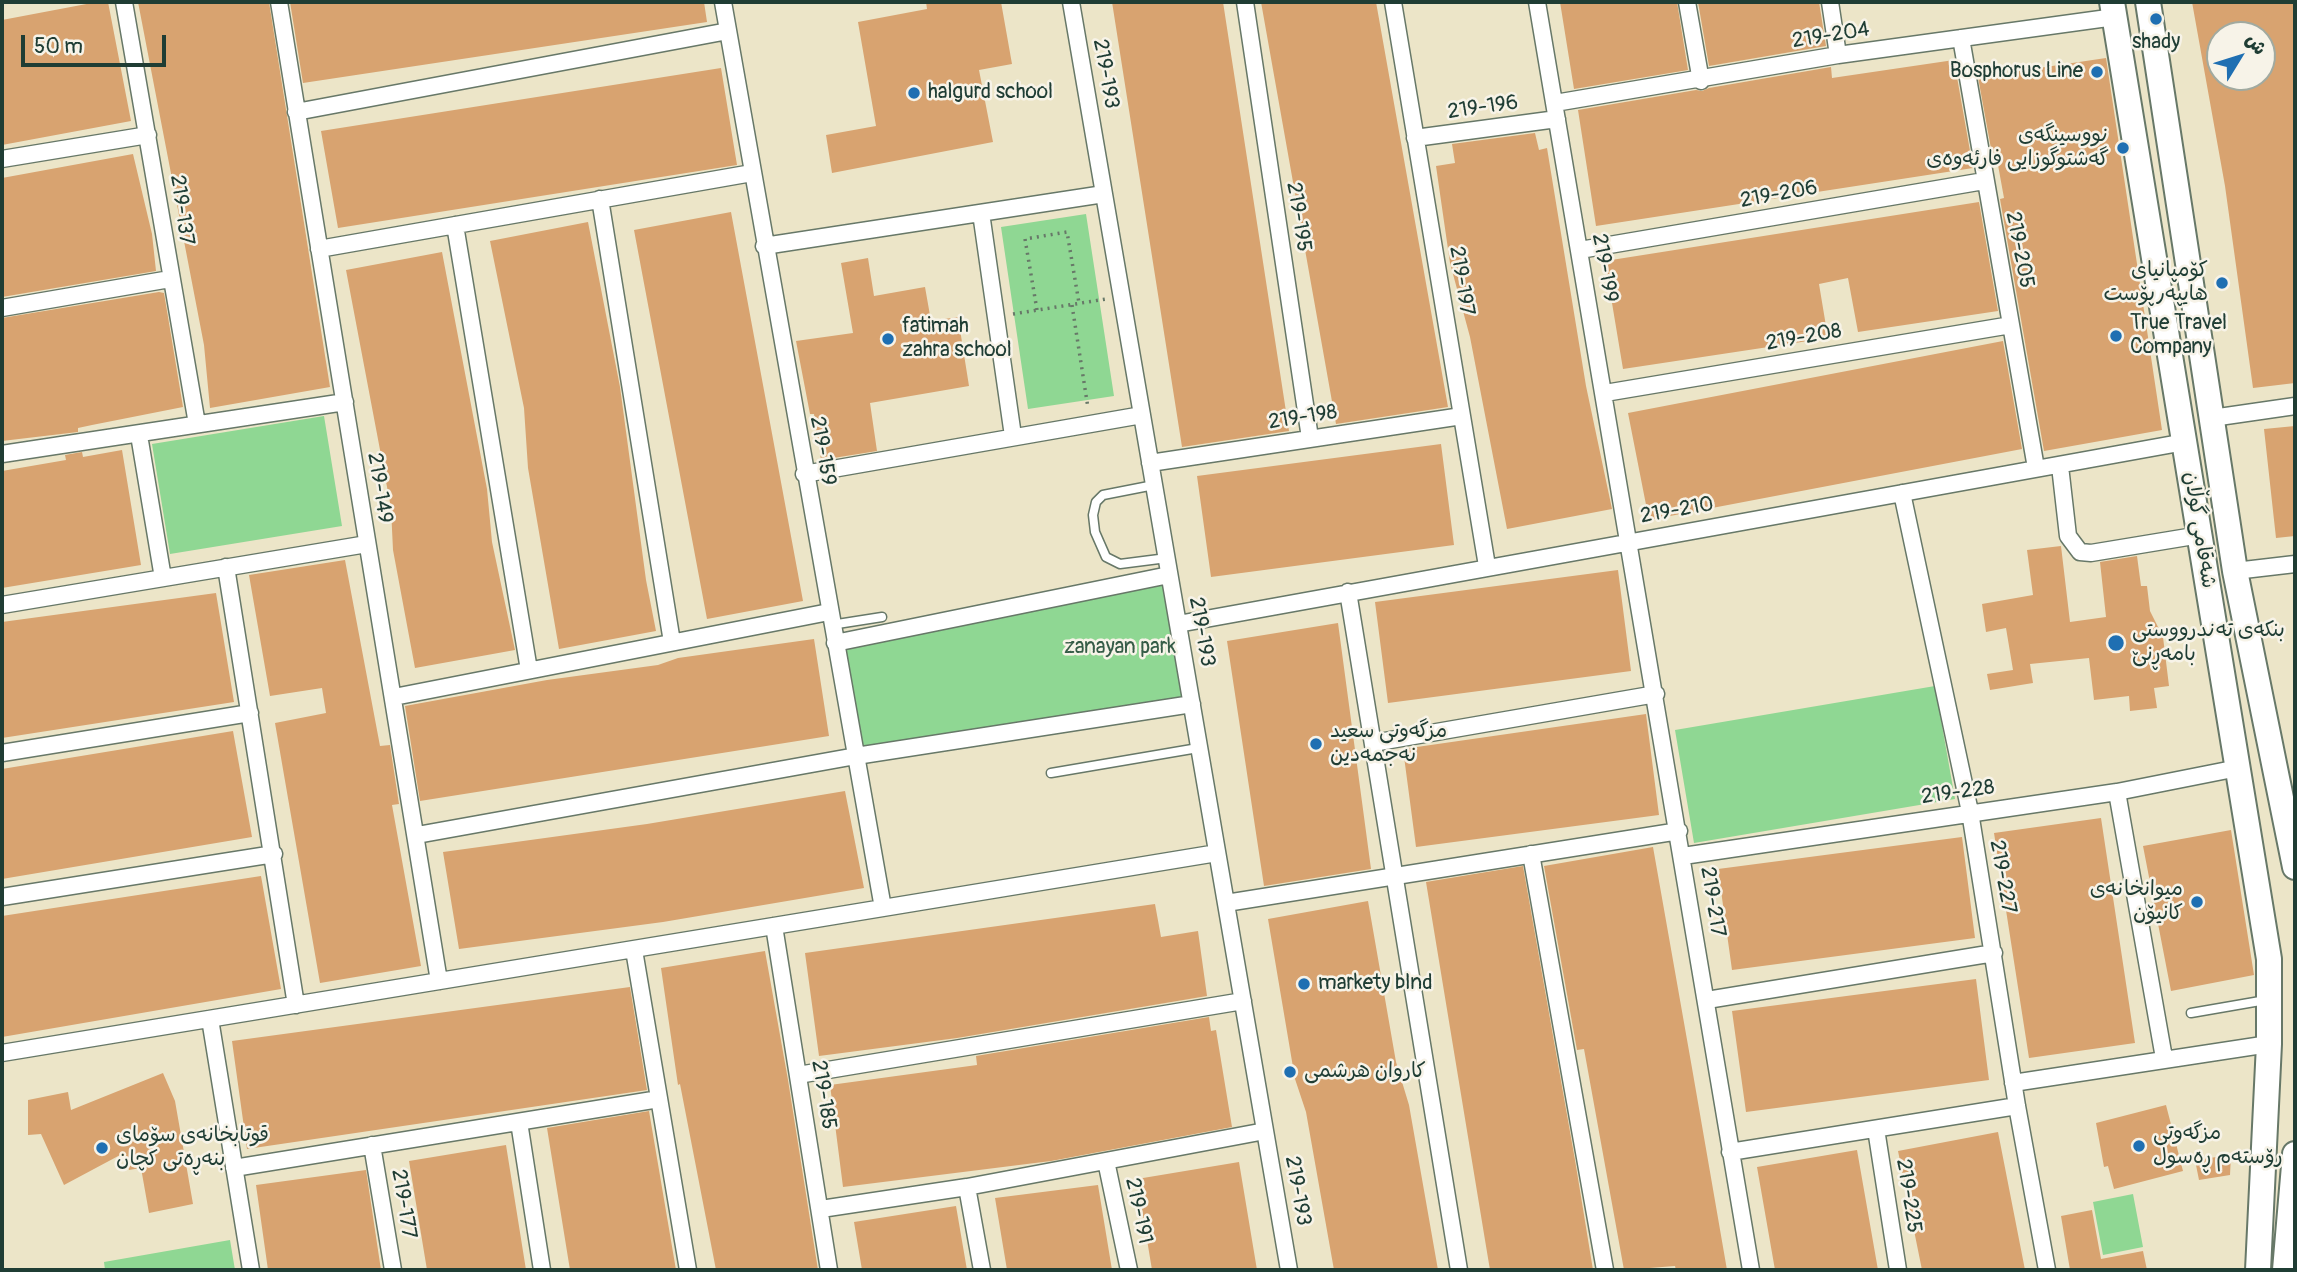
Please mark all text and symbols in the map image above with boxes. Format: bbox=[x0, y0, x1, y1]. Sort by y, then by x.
marker: shady bbox=[2148, 11, 2164, 27]
street label: 219-204 bbox=[1791, 17, 1871, 55]
scale bar bbox=[24, 21, 170, 65]
north arrow bbox=[2206, 21, 2276, 91]
text: ش bbox=[2240, 29, 2272, 60]
place label: shady bbox=[2132, 30, 2180, 56]
text: 50 m bbox=[34, 33, 83, 60]
street label: 219-193 bbox=[1086, 37, 1124, 111]
place label: Bosphorus Line bbox=[1950, 59, 2083, 85]
marker: Bosphorus Line bbox=[2089, 64, 2105, 80]
place label: halgurd school bbox=[928, 80, 1053, 106]
marker: halgurd school bbox=[906, 85, 922, 101]
street label: 219-196 bbox=[1446, 91, 1520, 125]
place label: نووسینگەی گەشتوگوزایی فارئەوەی bbox=[1926, 123, 2109, 173]
marker: نووسینگەی گەشتوگوزایی فارئەوەی bbox=[2115, 140, 2131, 156]
street label: 219-137 bbox=[164, 173, 198, 247]
street label: 219-206 bbox=[1738, 176, 1820, 214]
street label: 219-195 bbox=[1280, 180, 1316, 254]
street label: 219-205 bbox=[1999, 210, 2039, 290]
street label: 219-199 bbox=[1586, 232, 1622, 304]
street label: 219-197 bbox=[1443, 245, 1479, 317]
place label: کۆمپانیای هایپەرپۆست bbox=[2103, 258, 2208, 308]
marker: کۆمپانیای هایپەرپۆست bbox=[2214, 275, 2230, 291]
place label: True Travel Company bbox=[2130, 311, 2227, 361]
place label: fatimah zahra school bbox=[902, 314, 1012, 364]
street label: 219-208 bbox=[1764, 319, 1844, 357]
marker: True Travel Company bbox=[2108, 328, 2124, 344]
marker: fatimah zahra school bbox=[880, 331, 896, 347]
street label: 219-198 bbox=[1267, 400, 1339, 436]
street label: 219-159 bbox=[804, 414, 840, 488]
street label: 219-149 bbox=[361, 451, 397, 525]
street label: شەقامی گوڵان bbox=[2177, 470, 2221, 590]
street label: 219-210 bbox=[1638, 492, 1716, 530]
street label: 219-193 bbox=[1182, 595, 1220, 669]
place label: بنکەی تەندرووستی بامەڕنێ bbox=[2132, 618, 2285, 668]
marker: بنکەی تەندرووستی بامەڕنێ bbox=[2106, 633, 2126, 653]
park label: zanayan park bbox=[1064, 635, 1176, 661]
place label: مزگەوتی سعید نەجمەدین bbox=[1330, 719, 1447, 769]
marker: مزگەوتی سعید نەجمەدین bbox=[1308, 736, 1324, 752]
street label: 219-228 bbox=[1920, 775, 1996, 811]
street label: 219-227 bbox=[1983, 838, 2021, 916]
street label: 219-217 bbox=[1694, 865, 1730, 939]
place label: میوانخانەی کانیۆن bbox=[2090, 877, 2183, 927]
marker: میوانخانەی کانیۆن bbox=[2189, 894, 2205, 910]
place label: markety blnd bbox=[1318, 971, 1432, 997]
marker: markety blnd bbox=[1296, 976, 1312, 992]
street label: 219-185 bbox=[805, 1059, 841, 1131]
place label: كاروان هرشمی bbox=[1304, 1059, 1426, 1085]
marker: كاروان هرشمی bbox=[1282, 1064, 1298, 1080]
place label: مزگەوتی رۆستەم ڕەسول bbox=[2153, 1121, 2283, 1171]
place label: قوتابخانەی سۆمای بنەڕەتی کچان bbox=[116, 1123, 269, 1173]
marker: مزگەوتی رۆستەم ڕەسول bbox=[2131, 1138, 2147, 1154]
marker: قوتابخانەی سۆمای بنەڕەتی کچان bbox=[94, 1140, 110, 1156]
street label: 219-193 bbox=[1278, 1154, 1316, 1228]
street label: 219-225 bbox=[1890, 1157, 1926, 1235]
street label: 219-177 bbox=[385, 1167, 421, 1241]
street label: 219-191 bbox=[1119, 1176, 1157, 1246]

